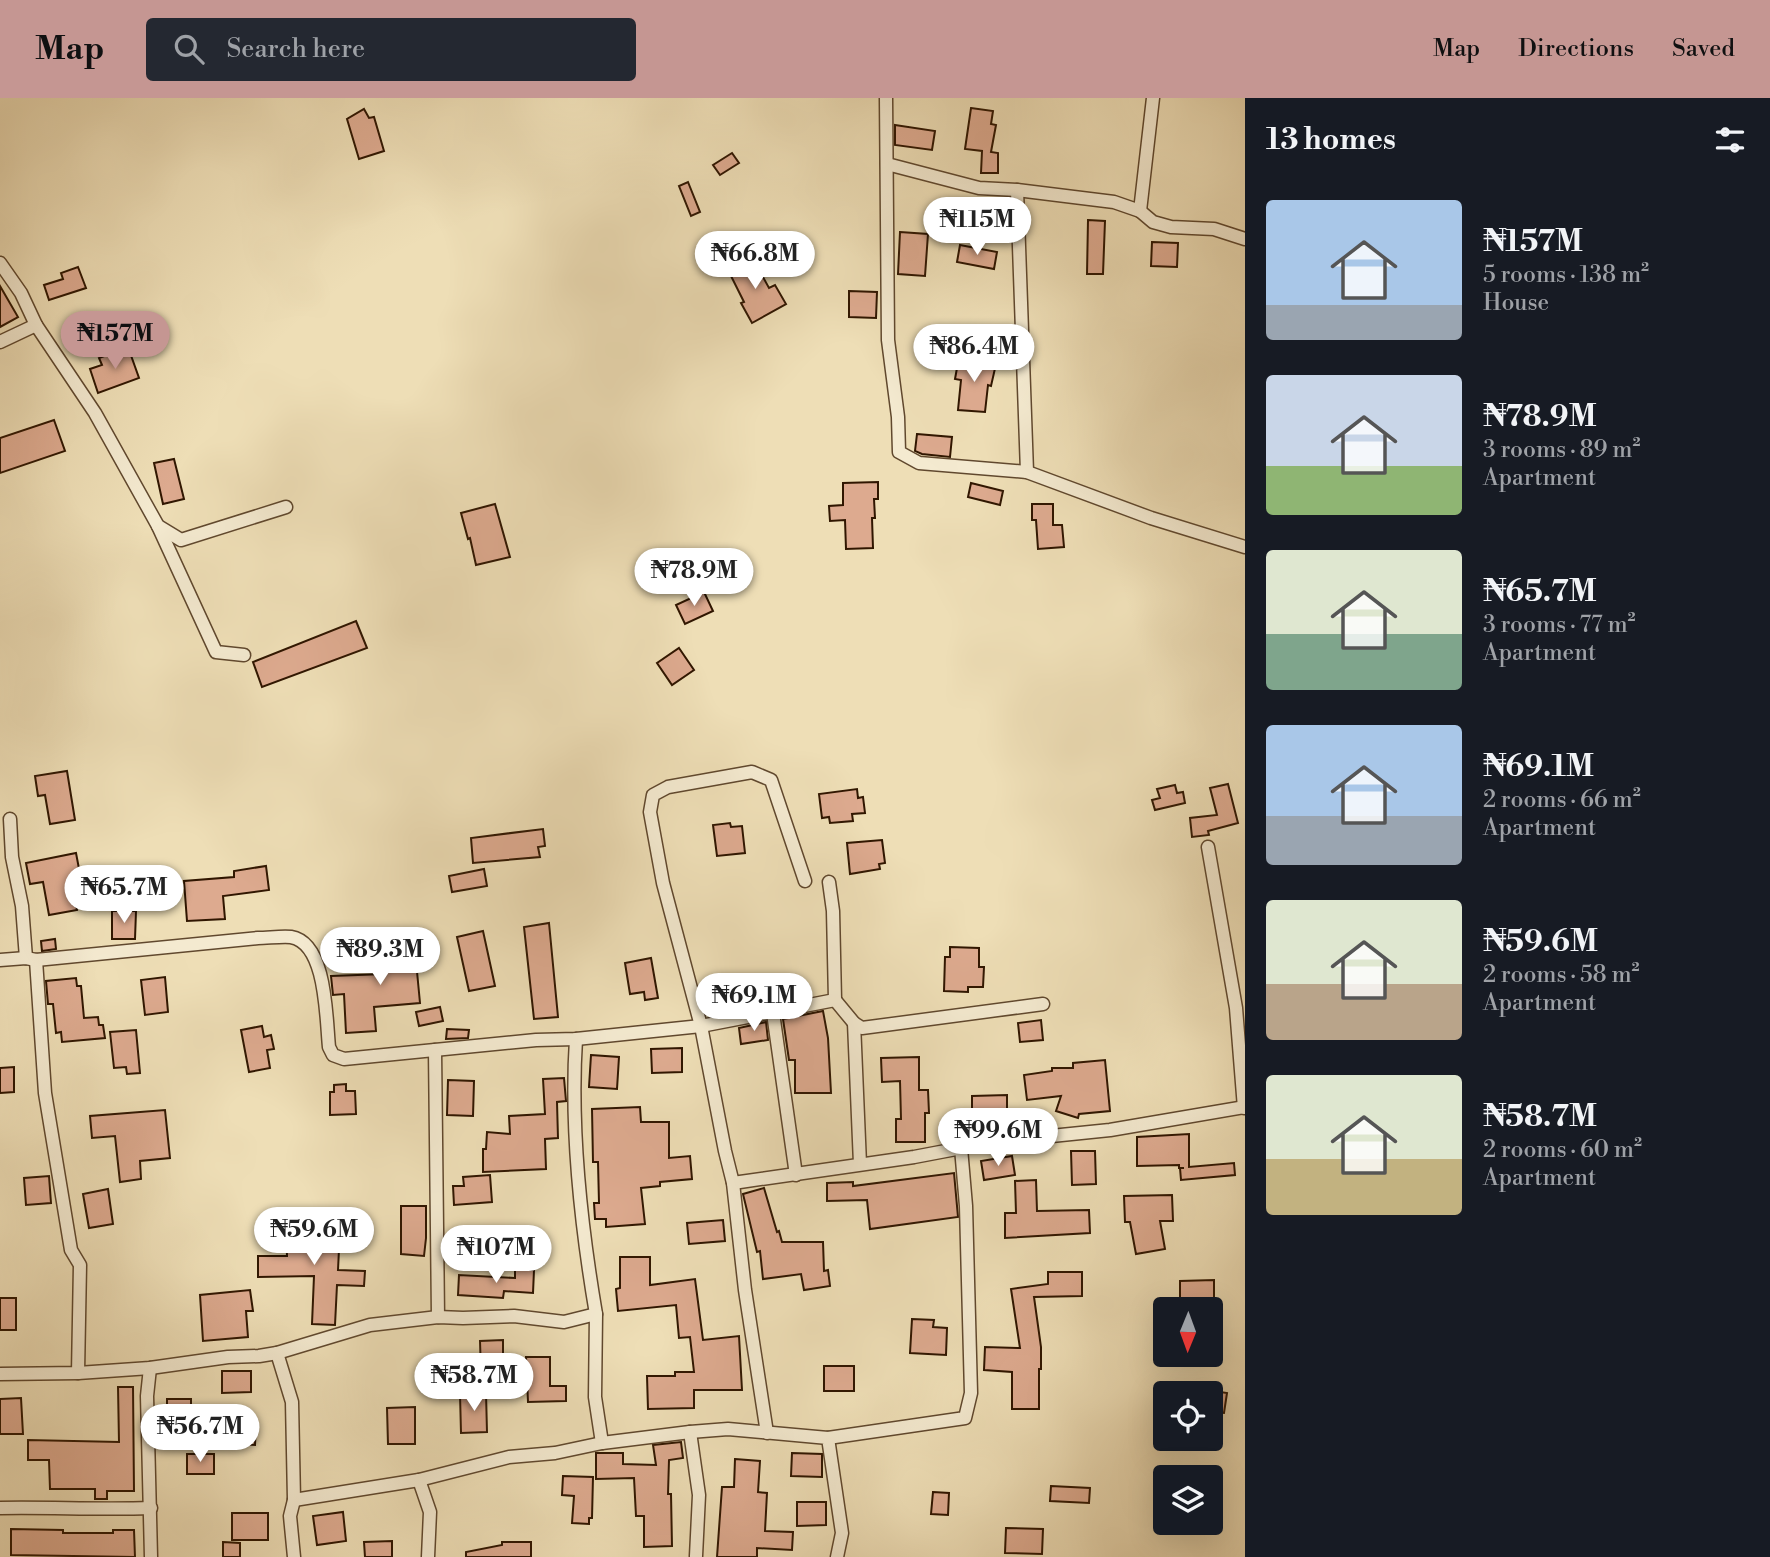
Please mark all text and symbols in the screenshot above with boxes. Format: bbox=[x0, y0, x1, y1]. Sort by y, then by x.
search box bbox=[146, 18, 636, 81]
text: Map bbox=[35, 29, 104, 70]
icon: search bbox=[170, 30, 208, 68]
text: Search here bbox=[226, 33, 365, 65]
text: Map bbox=[1433, 34, 1480, 64]
text: Directions bbox=[1518, 34, 1634, 64]
text: Saved bbox=[1672, 34, 1735, 64]
text: 13 homes bbox=[1266, 121, 1396, 159]
icon: filters bbox=[1711, 121, 1749, 159]
pin: ₦115M bbox=[928, 198, 1026, 257]
text: ₦115M bbox=[939, 206, 1015, 234]
text: ₦157M bbox=[1483, 223, 1583, 261]
icon: home bbox=[1322, 228, 1406, 312]
pin: ₦66.8M bbox=[698, 232, 812, 291]
text: ₦66.8M bbox=[711, 240, 799, 268]
text: 5 rooms · 138 m² bbox=[1483, 261, 1649, 289]
text: House bbox=[1483, 289, 1549, 317]
pin: ₦157M bbox=[66, 312, 164, 371]
text: ₦157M bbox=[77, 320, 153, 348]
pin: ₦86.4M bbox=[917, 324, 1031, 384]
text: ₦86.4M bbox=[929, 333, 1019, 361]
text: ₦78.9M bbox=[1483, 398, 1597, 436]
icon: home bbox=[1322, 403, 1406, 487]
text: 3 rooms · 89 m² bbox=[1483, 436, 1640, 464]
text: Apartment bbox=[1483, 464, 1596, 492]
pin: ₦78.9M bbox=[637, 548, 751, 608]
text: ₦78.9M bbox=[650, 557, 738, 585]
text: ₦65.7M bbox=[1483, 573, 1597, 611]
icon: home bbox=[1322, 578, 1406, 662]
text: 3 rooms · 77 m² bbox=[1483, 611, 1636, 639]
text: Apartment bbox=[1483, 639, 1596, 667]
text: ₦69.1M bbox=[1483, 748, 1594, 786]
icon: home bbox=[1322, 753, 1406, 837]
text: 2 rooms · 66 m² bbox=[1483, 786, 1641, 814]
text: Apartment bbox=[1483, 814, 1596, 842]
pin: ₦65.7M bbox=[67, 866, 181, 925]
text: ₦65.7M bbox=[80, 874, 168, 902]
text: ₦59.6M bbox=[1483, 923, 1598, 961]
pin: ₦89.3M bbox=[323, 928, 437, 987]
icon: home bbox=[1322, 928, 1406, 1012]
text: ₦89.3M bbox=[336, 936, 424, 964]
text: 2 rooms · 58 m² bbox=[1483, 961, 1640, 989]
pin: ₦69.1M bbox=[697, 974, 811, 1033]
text: ₦69.1M bbox=[712, 982, 796, 1010]
text: Apartment bbox=[1483, 989, 1596, 1017]
text: ₦58.7M bbox=[1483, 1098, 1597, 1136]
icon: home bbox=[1322, 1103, 1406, 1187]
pin: ₦99.6M bbox=[941, 1108, 1055, 1168]
text: ₦99.6M bbox=[954, 1117, 1042, 1145]
text: 2 rooms · 60 m² bbox=[1483, 1136, 1642, 1164]
text: Apartment bbox=[1483, 1164, 1596, 1192]
pin: ₦59.6M bbox=[257, 1208, 371, 1267]
text: ₦59.6M bbox=[270, 1216, 358, 1244]
pin: ₦107M bbox=[447, 1226, 545, 1285]
text: ₦107M bbox=[457, 1234, 535, 1262]
north arrow bbox=[1153, 1297, 1223, 1367]
map controls bbox=[1153, 1297, 1223, 1535]
pin: ₦58.7M bbox=[417, 1354, 531, 1413]
text: ₦58.7M bbox=[430, 1362, 518, 1390]
button: locate bbox=[1153, 1381, 1223, 1451]
pin: ₦56.7M bbox=[143, 1404, 257, 1464]
text: ₦56.7M bbox=[156, 1413, 244, 1441]
button: layers bbox=[1153, 1465, 1223, 1535]

